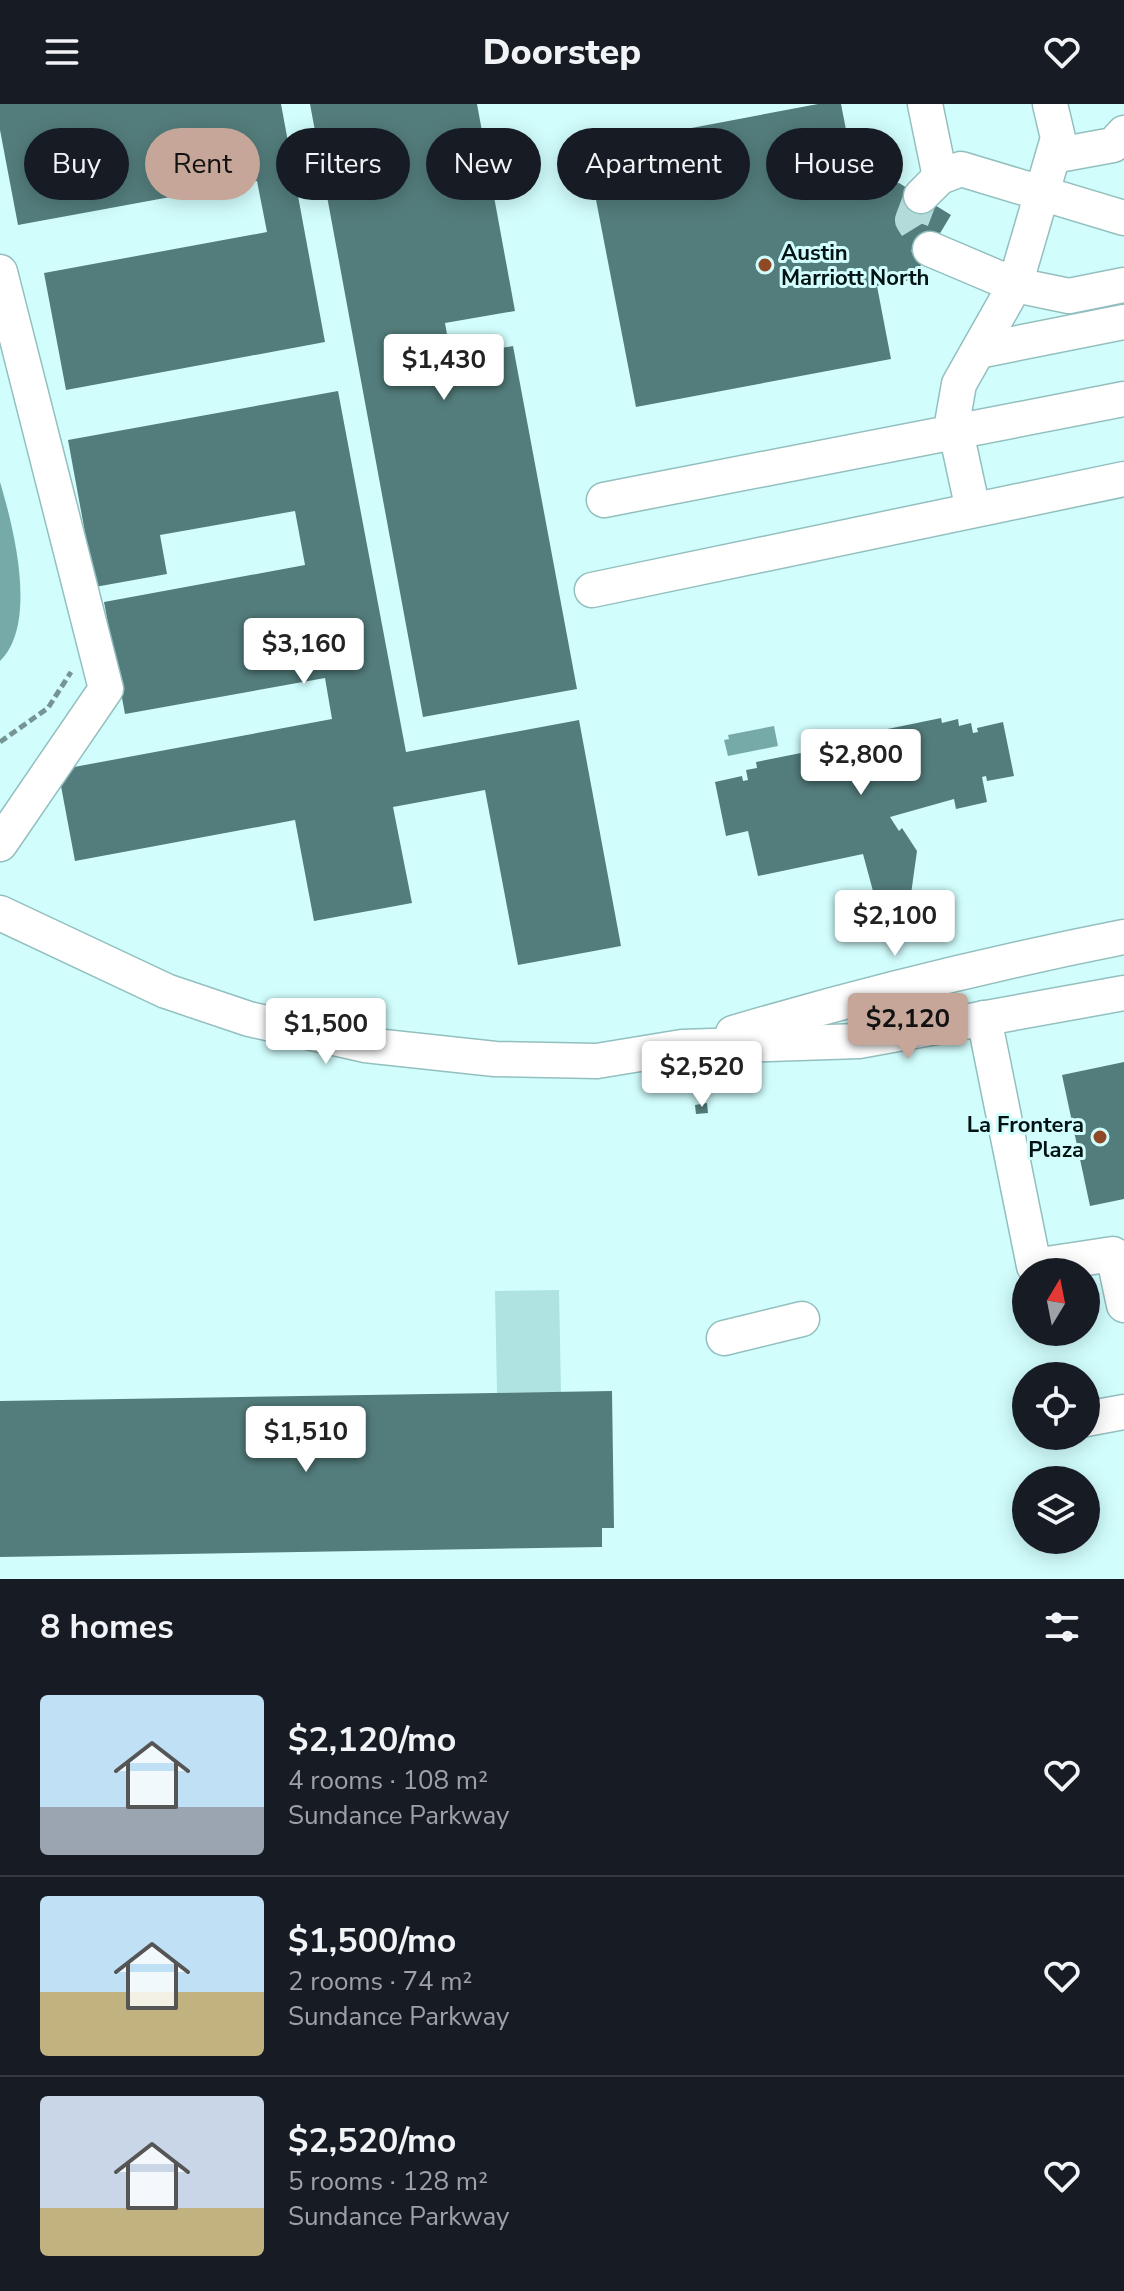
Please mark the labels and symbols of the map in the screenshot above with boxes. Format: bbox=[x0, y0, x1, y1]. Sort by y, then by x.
place label: Austin Marriott North bbox=[781, 238, 929, 293]
marker: Austin Marriott North bbox=[756, 256, 774, 274]
pin: $1,430 bbox=[379, 334, 509, 402]
pin: $3,160 bbox=[239, 618, 369, 686]
pin: $2,800 bbox=[796, 729, 926, 797]
pin: $2,100 bbox=[830, 890, 960, 958]
pin: $2,120 bbox=[843, 993, 973, 1061]
pin: $1,500 bbox=[261, 998, 391, 1066]
pin: $2,520 bbox=[637, 1041, 767, 1109]
place label: La Frontera Plaza bbox=[967, 1110, 1084, 1165]
marker: La Frontera Plaza bbox=[1091, 1128, 1109, 1146]
north arrow bbox=[1012, 1258, 1100, 1346]
pin: $1,510 bbox=[241, 1406, 371, 1474]

